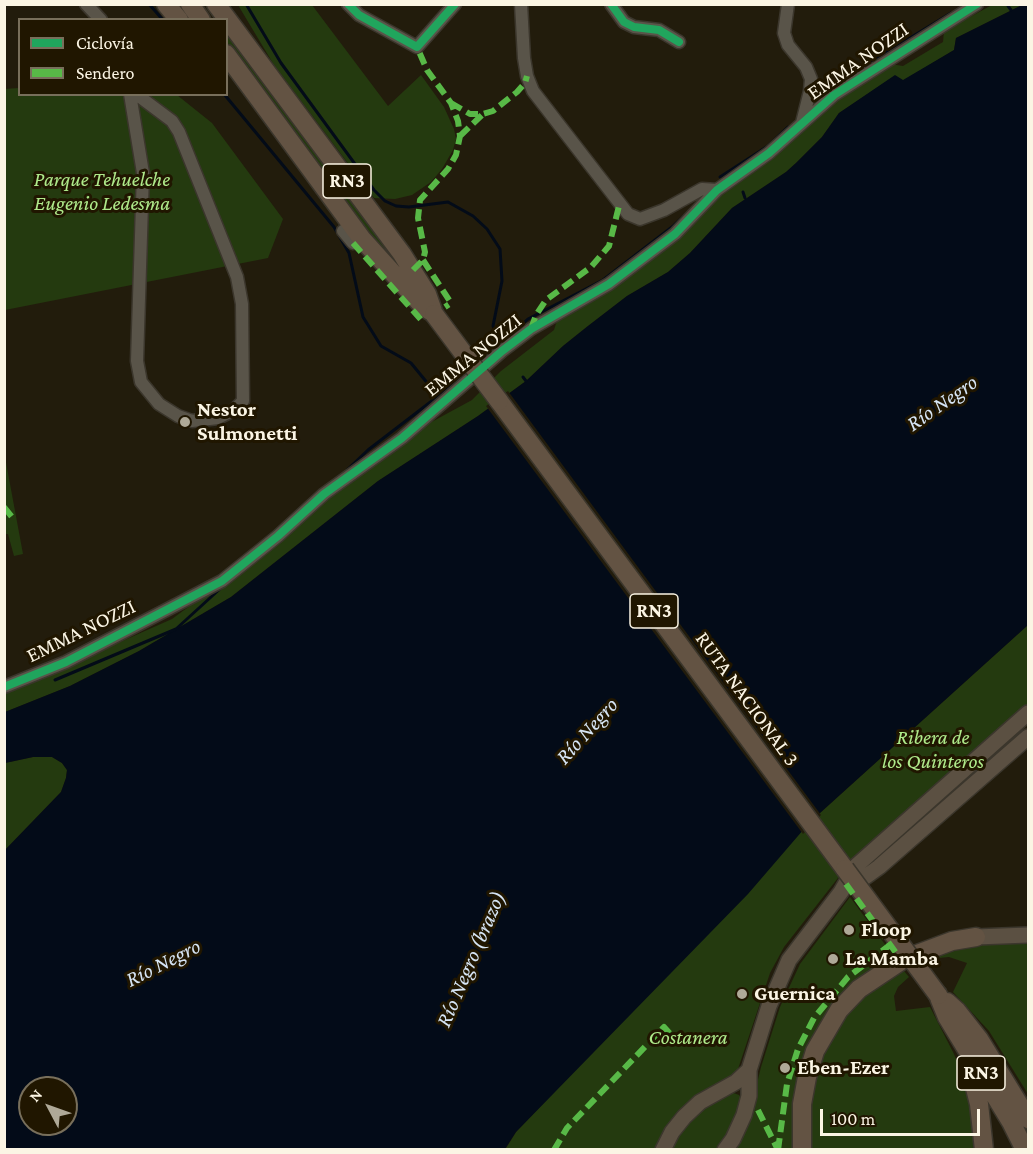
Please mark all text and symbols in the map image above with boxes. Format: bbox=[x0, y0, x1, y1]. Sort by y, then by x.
street label: EMMA NOZZI bbox=[802, 17, 914, 105]
legend bbox=[18, 18, 228, 96]
text: Ciclovía bbox=[76, 33, 134, 53]
text: Sendero bbox=[76, 63, 134, 83]
road number: RN3 bbox=[323, 164, 371, 198]
park label: Parque Tehuelche Eugenio Ledesma bbox=[34, 167, 170, 217]
street label: EMMA NOZZI bbox=[419, 308, 527, 402]
water label: Río Negro bbox=[901, 369, 983, 437]
place label: Nestor Sulmonetti bbox=[197, 397, 297, 447]
marker: Nestor Sulmonetti bbox=[178, 415, 192, 429]
street label: EMMA NOZZI bbox=[22, 594, 140, 668]
road number: RN3 bbox=[630, 594, 678, 628]
street label: RUTA NACIONAL 3 bbox=[690, 627, 804, 771]
water label: Río Negro bbox=[550, 692, 624, 770]
park label: Ribera de los Quinteros bbox=[882, 725, 984, 775]
water label: Río Negro (brazo) bbox=[431, 887, 511, 1031]
place label: Floop bbox=[861, 917, 912, 943]
marker: Floop bbox=[842, 923, 856, 937]
water label: Río Negro bbox=[121, 933, 205, 993]
place label: La Mamba bbox=[845, 946, 939, 972]
marker: La Mamba bbox=[826, 952, 840, 966]
place label: Guernica bbox=[754, 981, 835, 1007]
marker: Guernica bbox=[735, 987, 749, 1001]
park label: Costanera bbox=[648, 1025, 728, 1051]
place label: Eben-Ezer bbox=[797, 1055, 889, 1081]
road number: RN3 bbox=[957, 1056, 1005, 1090]
marker: Eben-Ezer bbox=[778, 1061, 792, 1075]
north arrow bbox=[18, 1076, 78, 1136]
text: N bbox=[26, 1085, 46, 1105]
scale bar bbox=[823, 1097, 984, 1135]
text: 100 m bbox=[831, 1109, 875, 1129]

